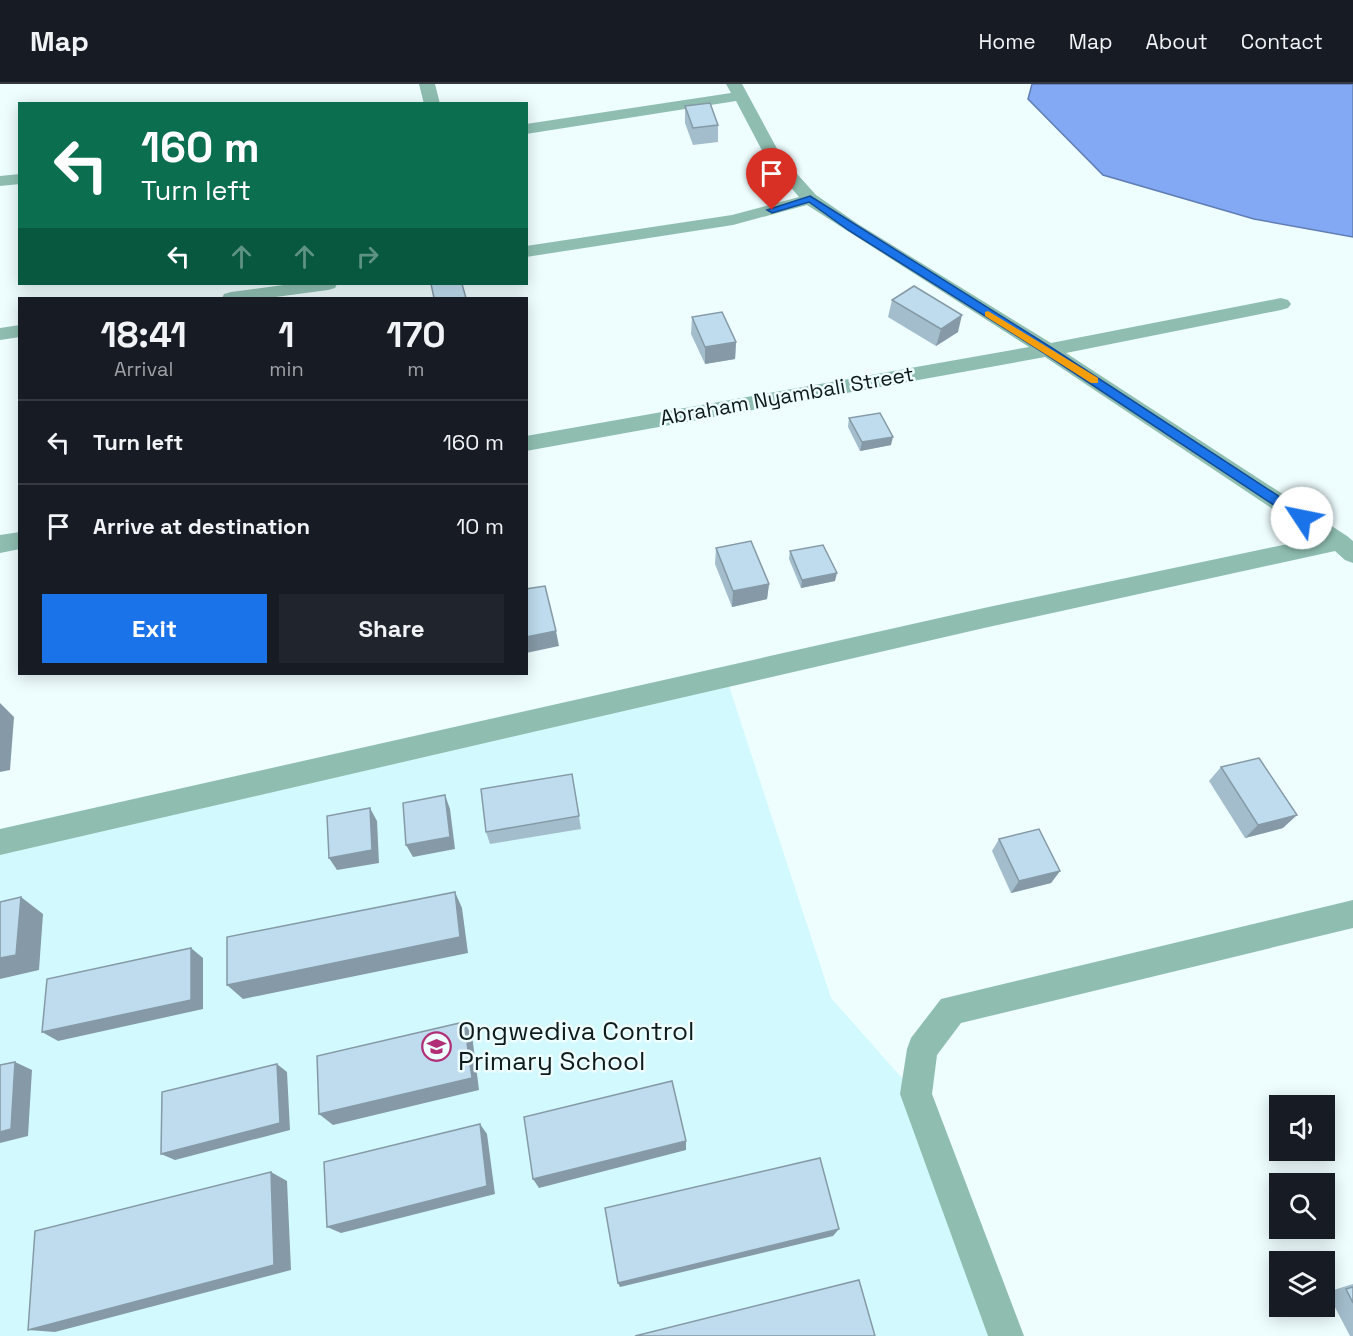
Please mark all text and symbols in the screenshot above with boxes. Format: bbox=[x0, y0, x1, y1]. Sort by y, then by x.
text: Map bbox=[30, 23, 89, 59]
text: Home bbox=[978, 28, 1036, 55]
text: Map bbox=[1069, 28, 1113, 55]
text: About bbox=[1146, 28, 1208, 55]
text: Contact bbox=[1241, 28, 1323, 55]
text: 160 m bbox=[141, 121, 260, 174]
icon: left bbox=[42, 126, 120, 204]
pin bbox=[746, 148, 797, 210]
icon: arrive bbox=[755, 157, 788, 190]
text: Turn left bbox=[141, 173, 251, 208]
icon: left bbox=[162, 240, 195, 273]
icon: ahead bbox=[225, 240, 258, 273]
icon: ahead bbox=[288, 240, 321, 273]
icon: right bbox=[351, 240, 384, 273]
text: 18:41 bbox=[100, 312, 187, 358]
text: 1 bbox=[278, 312, 295, 358]
text: 170 bbox=[386, 312, 446, 358]
text: Arrival bbox=[114, 356, 173, 382]
text: min bbox=[269, 356, 304, 382]
text: m bbox=[407, 356, 424, 382]
street label: Abraham Nyambali Street bbox=[658, 360, 916, 431]
icon: left bbox=[42, 426, 75, 459]
text: Turn left bbox=[93, 428, 183, 456]
text: 160 m bbox=[443, 428, 504, 456]
position arrow bbox=[1270, 486, 1334, 550]
icon: arrive bbox=[42, 510, 75, 543]
text: Arrive at destination bbox=[93, 512, 310, 540]
text: 10 m bbox=[456, 512, 504, 540]
button: Exit bbox=[42, 594, 267, 663]
button: Share bbox=[279, 594, 504, 663]
place label: Ongwediva Control Primary School bbox=[458, 1014, 694, 1078]
school or university icon: Ongwediva Control Primary School bbox=[421, 1030, 453, 1062]
map controls bbox=[1269, 1095, 1335, 1317]
button: sound bbox=[1269, 1095, 1335, 1161]
button: search bbox=[1269, 1173, 1335, 1239]
button: layers bbox=[1269, 1251, 1335, 1317]

